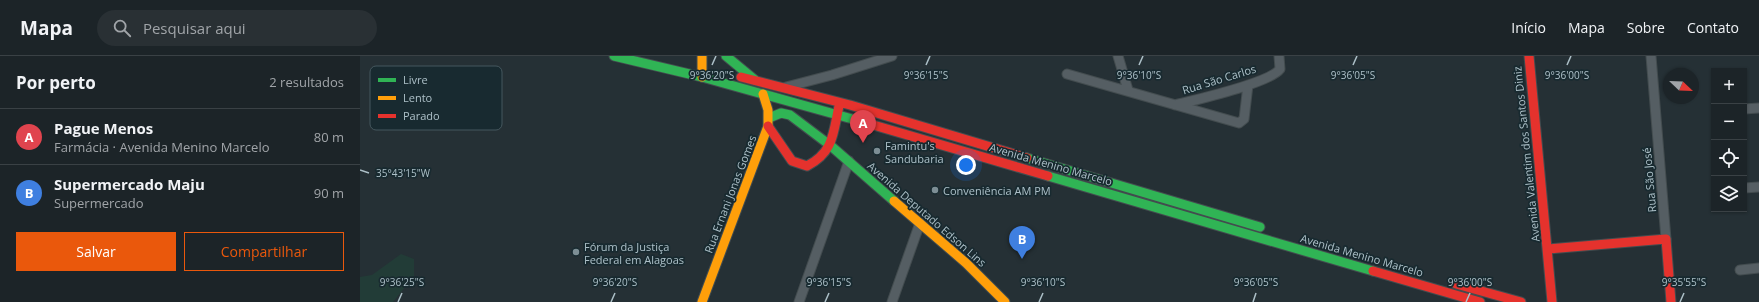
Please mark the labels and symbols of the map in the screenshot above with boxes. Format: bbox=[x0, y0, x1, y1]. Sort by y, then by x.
street label: Rua São Carlos bbox=[1180, 61, 1258, 97]
legend bbox=[370, 66, 502, 130]
street label: Avenida Valentim dos Santos Diniz bbox=[1509, 66, 1543, 242]
text: 9°36'20"S bbox=[690, 68, 734, 82]
text: 9°36'15"S bbox=[904, 68, 948, 82]
text: 9°36'10"S bbox=[1117, 68, 1161, 82]
text: 9°36'05"S bbox=[1331, 68, 1375, 82]
text: 9°36'00"S bbox=[1545, 68, 1589, 82]
north arrow bbox=[1663, 68, 1699, 104]
text: Livre bbox=[403, 72, 428, 87]
text: Lento bbox=[403, 90, 433, 105]
text: Parado bbox=[403, 108, 440, 123]
pin: A bbox=[850, 110, 876, 143]
street label: Rua Ernani Jonas Gomes bbox=[701, 133, 759, 255]
place label: Famintu's Sandubaria bbox=[885, 138, 944, 166]
street label: Avenida Menino Marcelo bbox=[988, 139, 1114, 189]
marker: Famintu's Sandubaria bbox=[872, 146, 882, 156]
street label: Rua São José bbox=[1639, 147, 1659, 213]
your location bbox=[956, 155, 976, 175]
street label: Avenida Deputado Edson Lins bbox=[865, 158, 989, 270]
text: 35°43'15"W bbox=[376, 166, 431, 180]
place label: Conveniência AM PM bbox=[943, 183, 1051, 198]
marker: Conveniência AM PM bbox=[930, 185, 940, 195]
pin: B bbox=[1009, 226, 1035, 259]
street label: Avenida Menino Marcelo bbox=[1299, 230, 1425, 280]
place label: Fórum da Justiça Federal em Alagoas bbox=[584, 239, 684, 267]
marker: Fórum da Justiça Federal em Alagoas bbox=[571, 247, 581, 257]
text: 9°36'25"S bbox=[380, 275, 424, 289]
text: 9°36'20"S bbox=[593, 275, 637, 289]
text: 9°36'15"S bbox=[807, 275, 851, 289]
text: 9°36'10"S bbox=[1021, 275, 1065, 289]
text: 9°36'05"S bbox=[1234, 275, 1278, 289]
text: 9°36'00"S bbox=[1448, 275, 1492, 289]
text: 9°35'55"S bbox=[1662, 275, 1706, 289]

